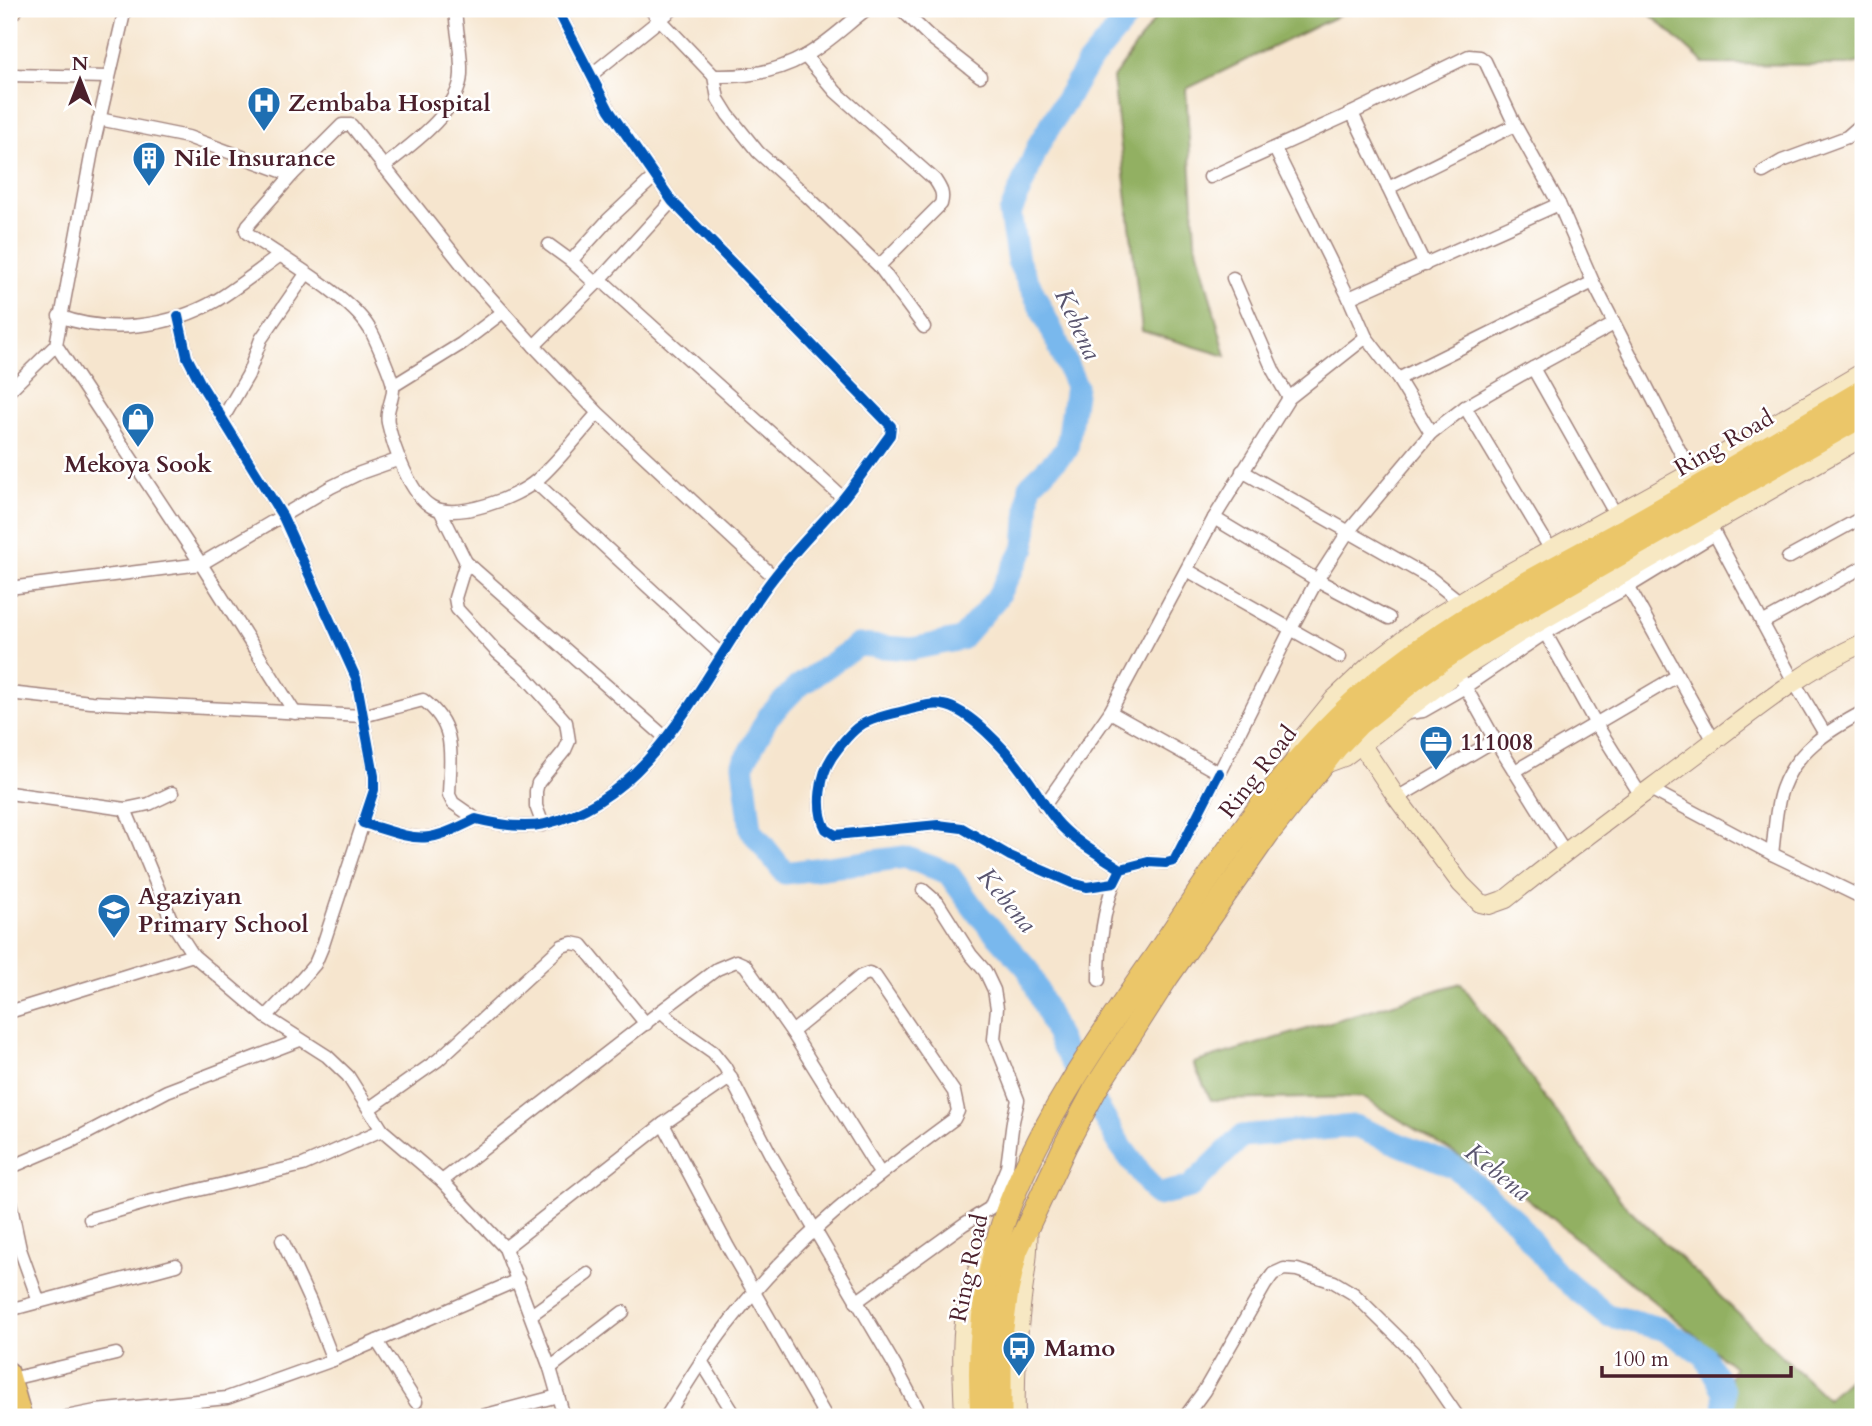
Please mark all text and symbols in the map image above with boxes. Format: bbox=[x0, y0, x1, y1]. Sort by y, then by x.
north arrow bbox=[46, 46, 116, 116]
text: N bbox=[72, 51, 89, 77]
hospital icon: Zembaba Hospital bbox=[245, 84, 283, 133]
place label: Zembaba Hospital bbox=[288, 87, 491, 120]
building icon: Nile Insurance bbox=[130, 139, 168, 188]
place label: Nile Insurance bbox=[174, 142, 336, 175]
water label: Kebena bbox=[1046, 282, 1110, 366]
shop icon: Mekoya Sook bbox=[119, 400, 157, 449]
street label: Ring Road bbox=[1668, 401, 1780, 485]
place label: Mekoya Sook bbox=[64, 448, 212, 481]
street label: Ring Road bbox=[1211, 718, 1305, 825]
office icon: 111008 bbox=[1417, 723, 1455, 772]
place label: 111008 bbox=[1460, 726, 1534, 759]
water label: Kebena bbox=[969, 860, 1045, 940]
place label: Agaziyan Primary School bbox=[138, 880, 309, 941]
school or university icon: Agaziyan Primary School bbox=[95, 891, 133, 940]
water label: Kebena bbox=[1458, 1135, 1539, 1210]
street label: Ring Road bbox=[941, 1211, 997, 1325]
bus stop icon: Mamo bbox=[1000, 1329, 1038, 1378]
place label: Mamo bbox=[1044, 1332, 1115, 1365]
scale bar bbox=[1602, 1335, 1792, 1379]
text: 100 m bbox=[1613, 1345, 1669, 1374]

